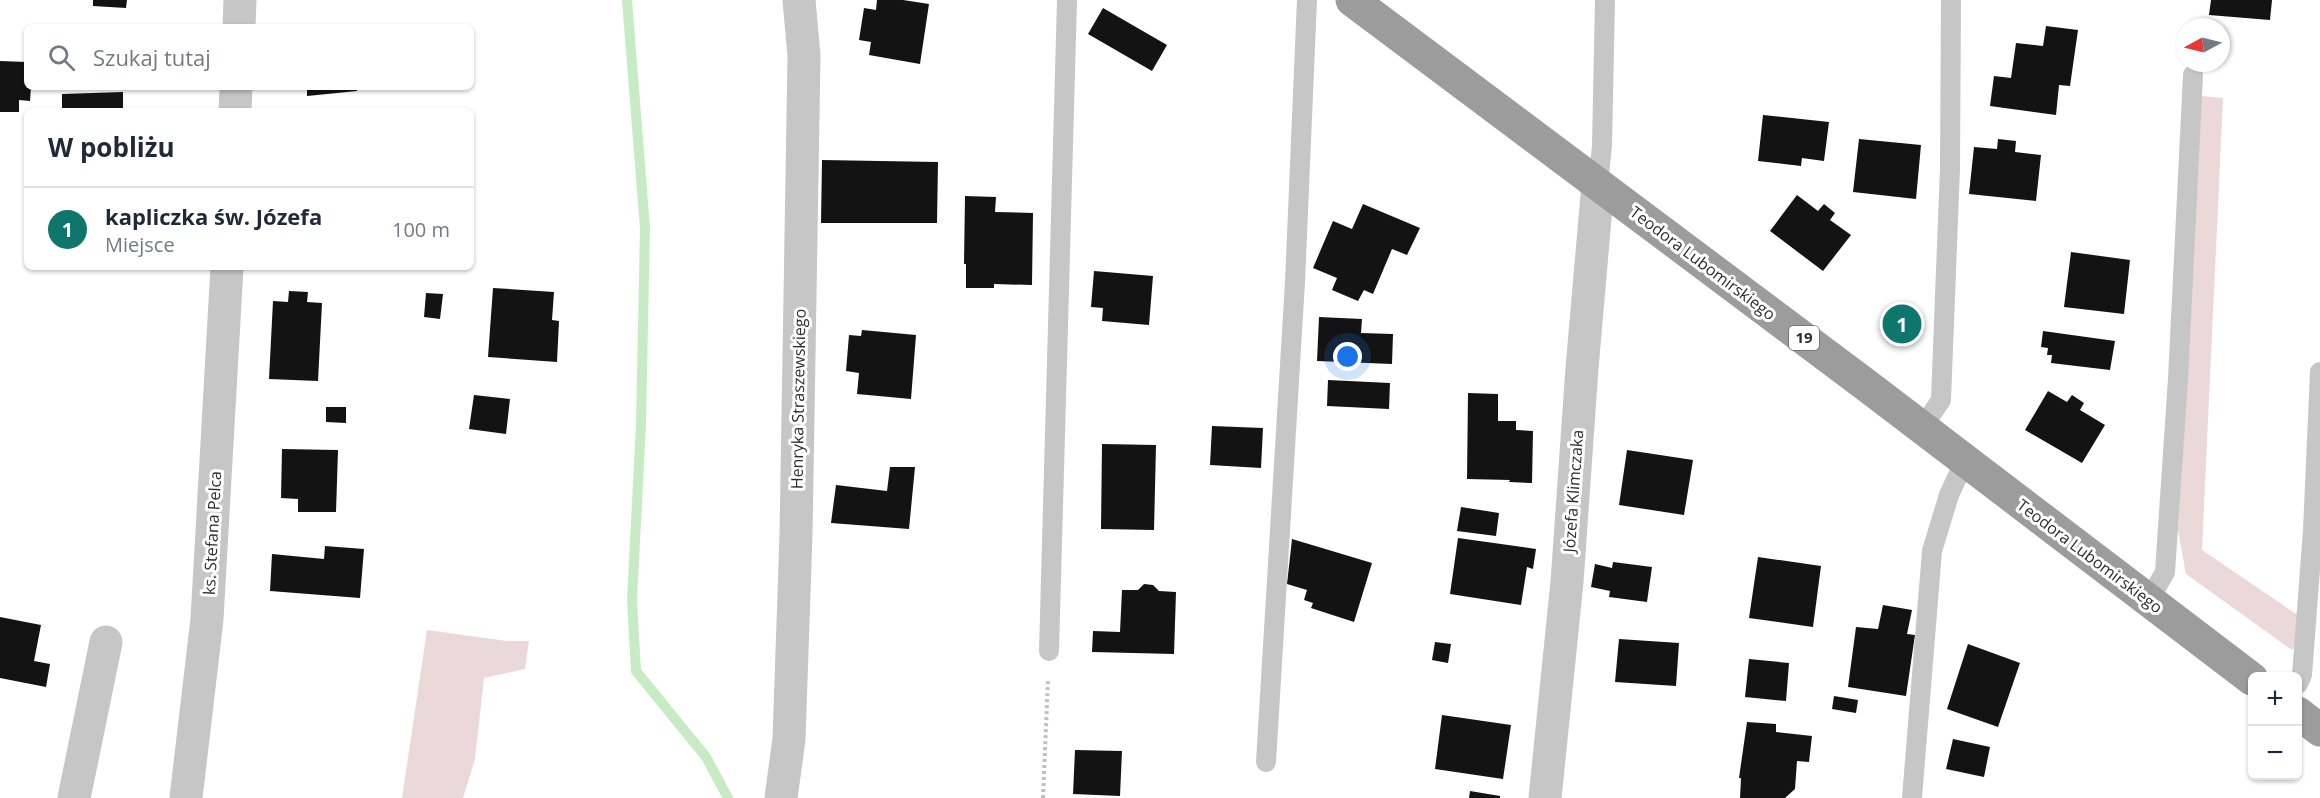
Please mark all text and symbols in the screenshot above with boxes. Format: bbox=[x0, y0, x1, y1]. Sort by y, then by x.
north arrow bbox=[2176, 18, 2230, 72]
search box bbox=[24, 24, 474, 90]
icon: search bbox=[45, 41, 78, 74]
text: Szukaj tutaj bbox=[93, 42, 211, 72]
text: W pobliżu bbox=[48, 129, 175, 165]
text: kapliczka św. Józefa bbox=[105, 201, 322, 231]
street label: Teodora Lubomirskiego bbox=[1626, 201, 1780, 325]
text: 1 bbox=[62, 216, 73, 243]
text: 100 m bbox=[392, 216, 450, 243]
text: Miejsce bbox=[105, 231, 175, 258]
pin: 1 bbox=[1882, 302, 1922, 346]
street label: Henryka Straszewskiego bbox=[785, 309, 811, 489]
road number: 19 bbox=[1789, 326, 1819, 350]
your location bbox=[1333, 342, 1362, 371]
street label: Józefa Klimczaka bbox=[1558, 429, 1588, 555]
street label: ks. Stefana Pelca bbox=[198, 470, 226, 596]
street label: Teodora Lubomirskiego bbox=[2013, 494, 2167, 618]
map controls bbox=[2248, 672, 2302, 780]
button: + bbox=[2248, 672, 2302, 726]
button: − bbox=[2248, 726, 2302, 780]

